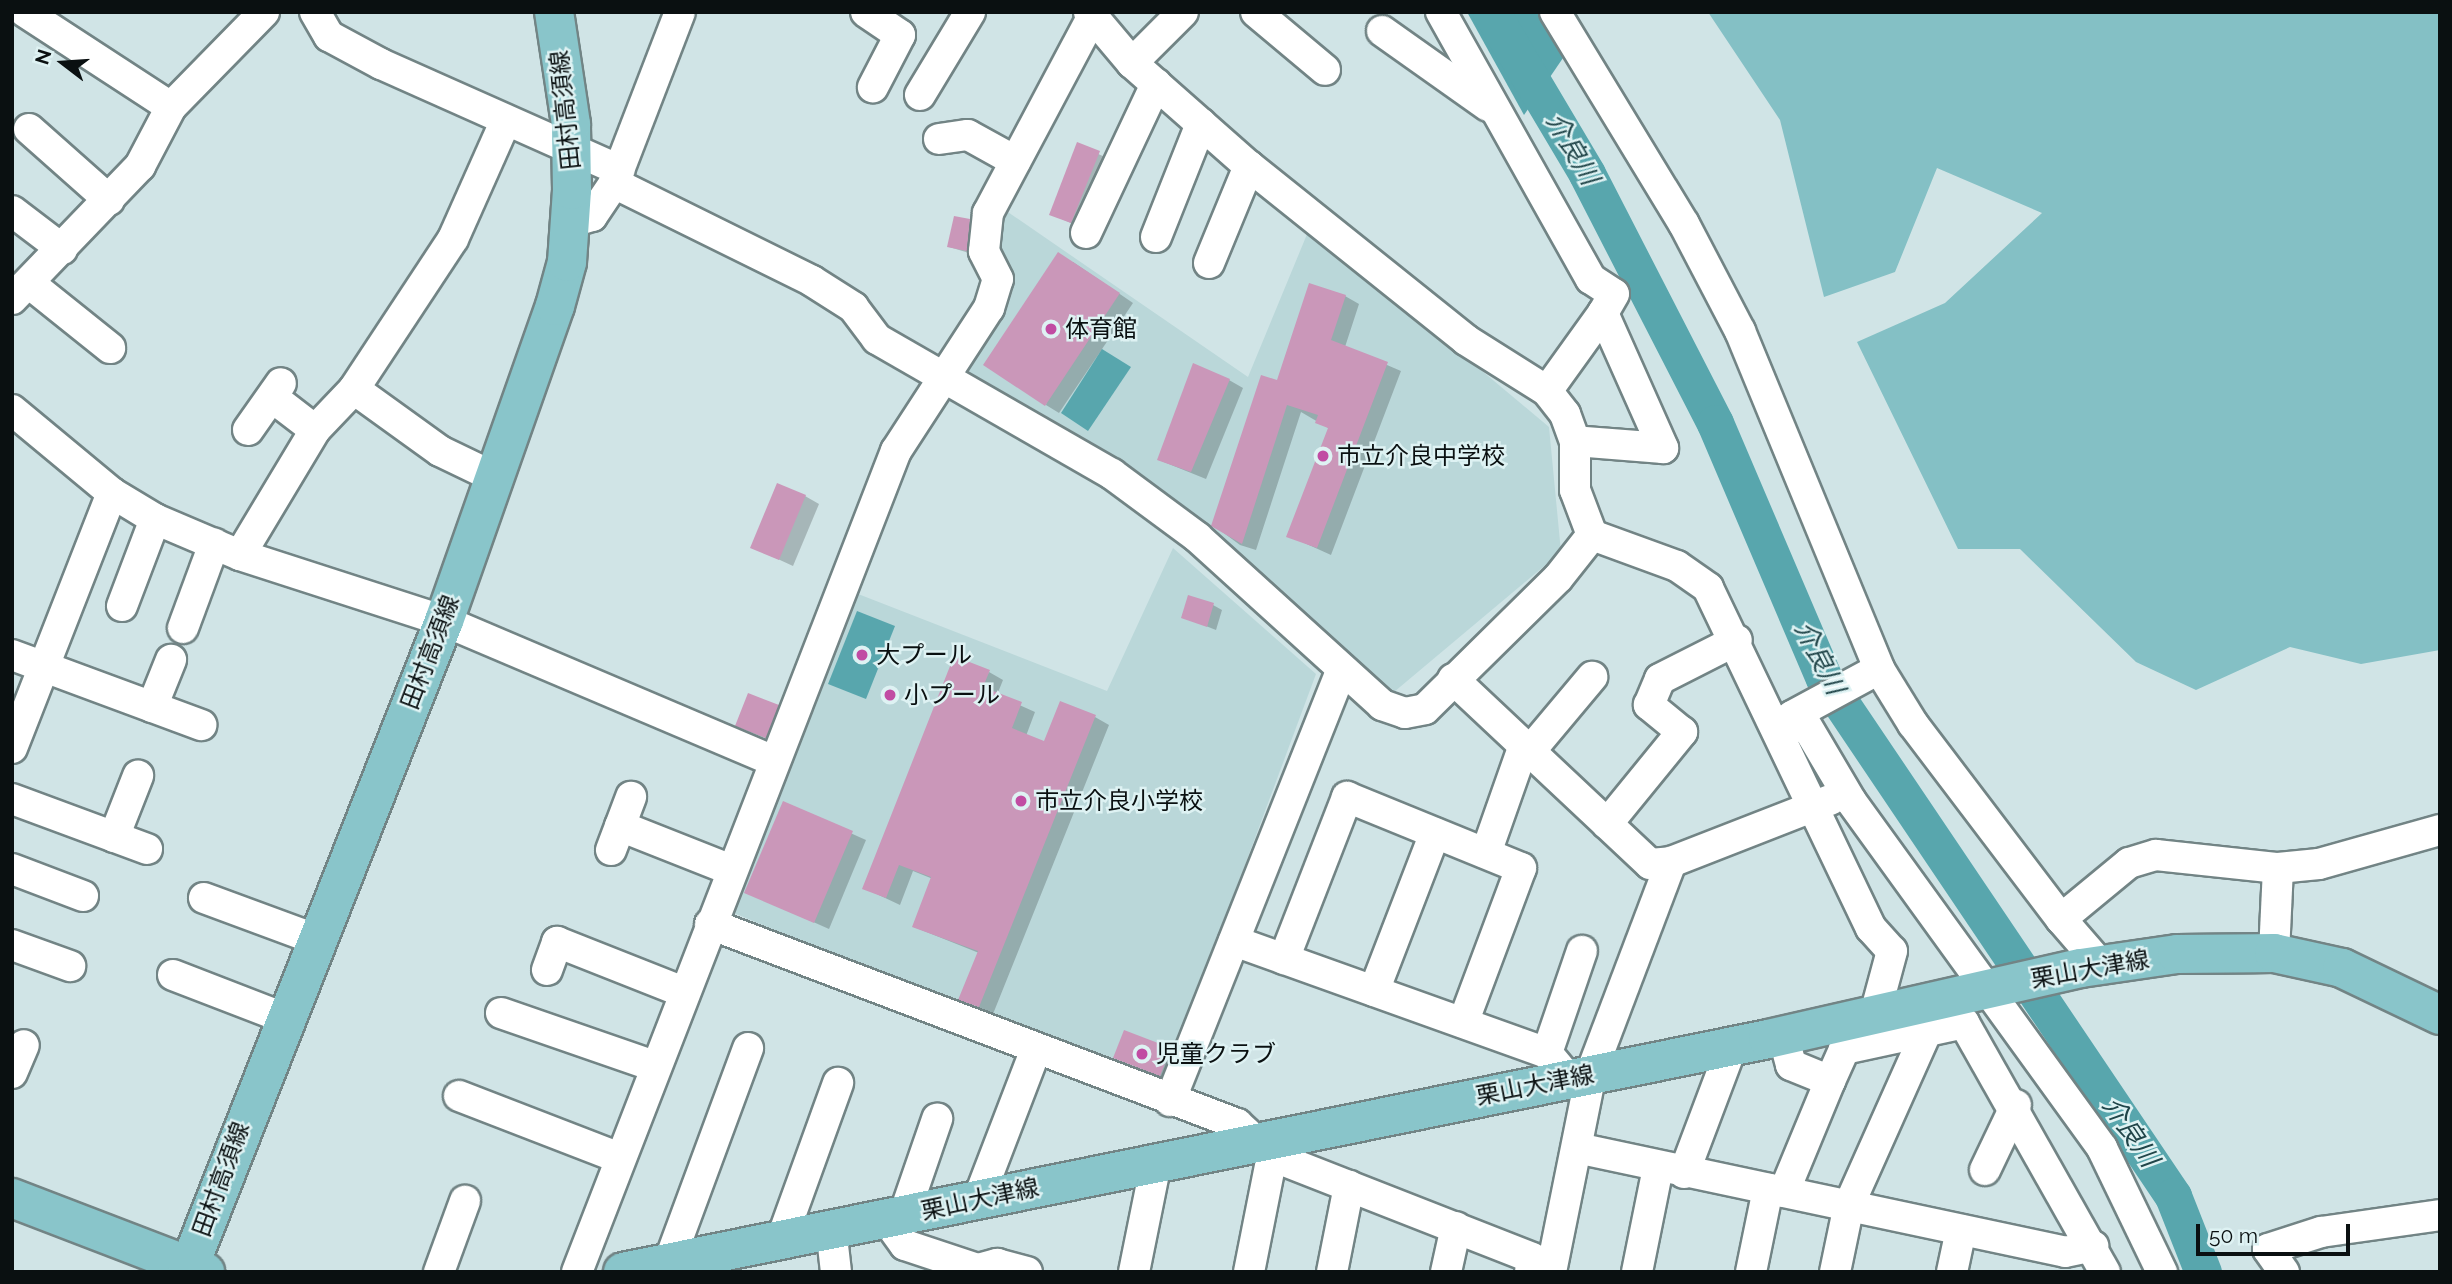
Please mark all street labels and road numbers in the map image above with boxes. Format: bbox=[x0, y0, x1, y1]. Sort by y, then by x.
street label: 田村高須線 bbox=[544, 49, 586, 171]
street label: 田村高須線 bbox=[395, 591, 465, 713]
street label: 栗山大津線 bbox=[2028, 944, 2152, 994]
street label: 栗山大津線 bbox=[1473, 1059, 1597, 1111]
street label: 田村高須線 bbox=[187, 1118, 255, 1240]
street label: 栗山大津線 bbox=[918, 1172, 1042, 1226]

